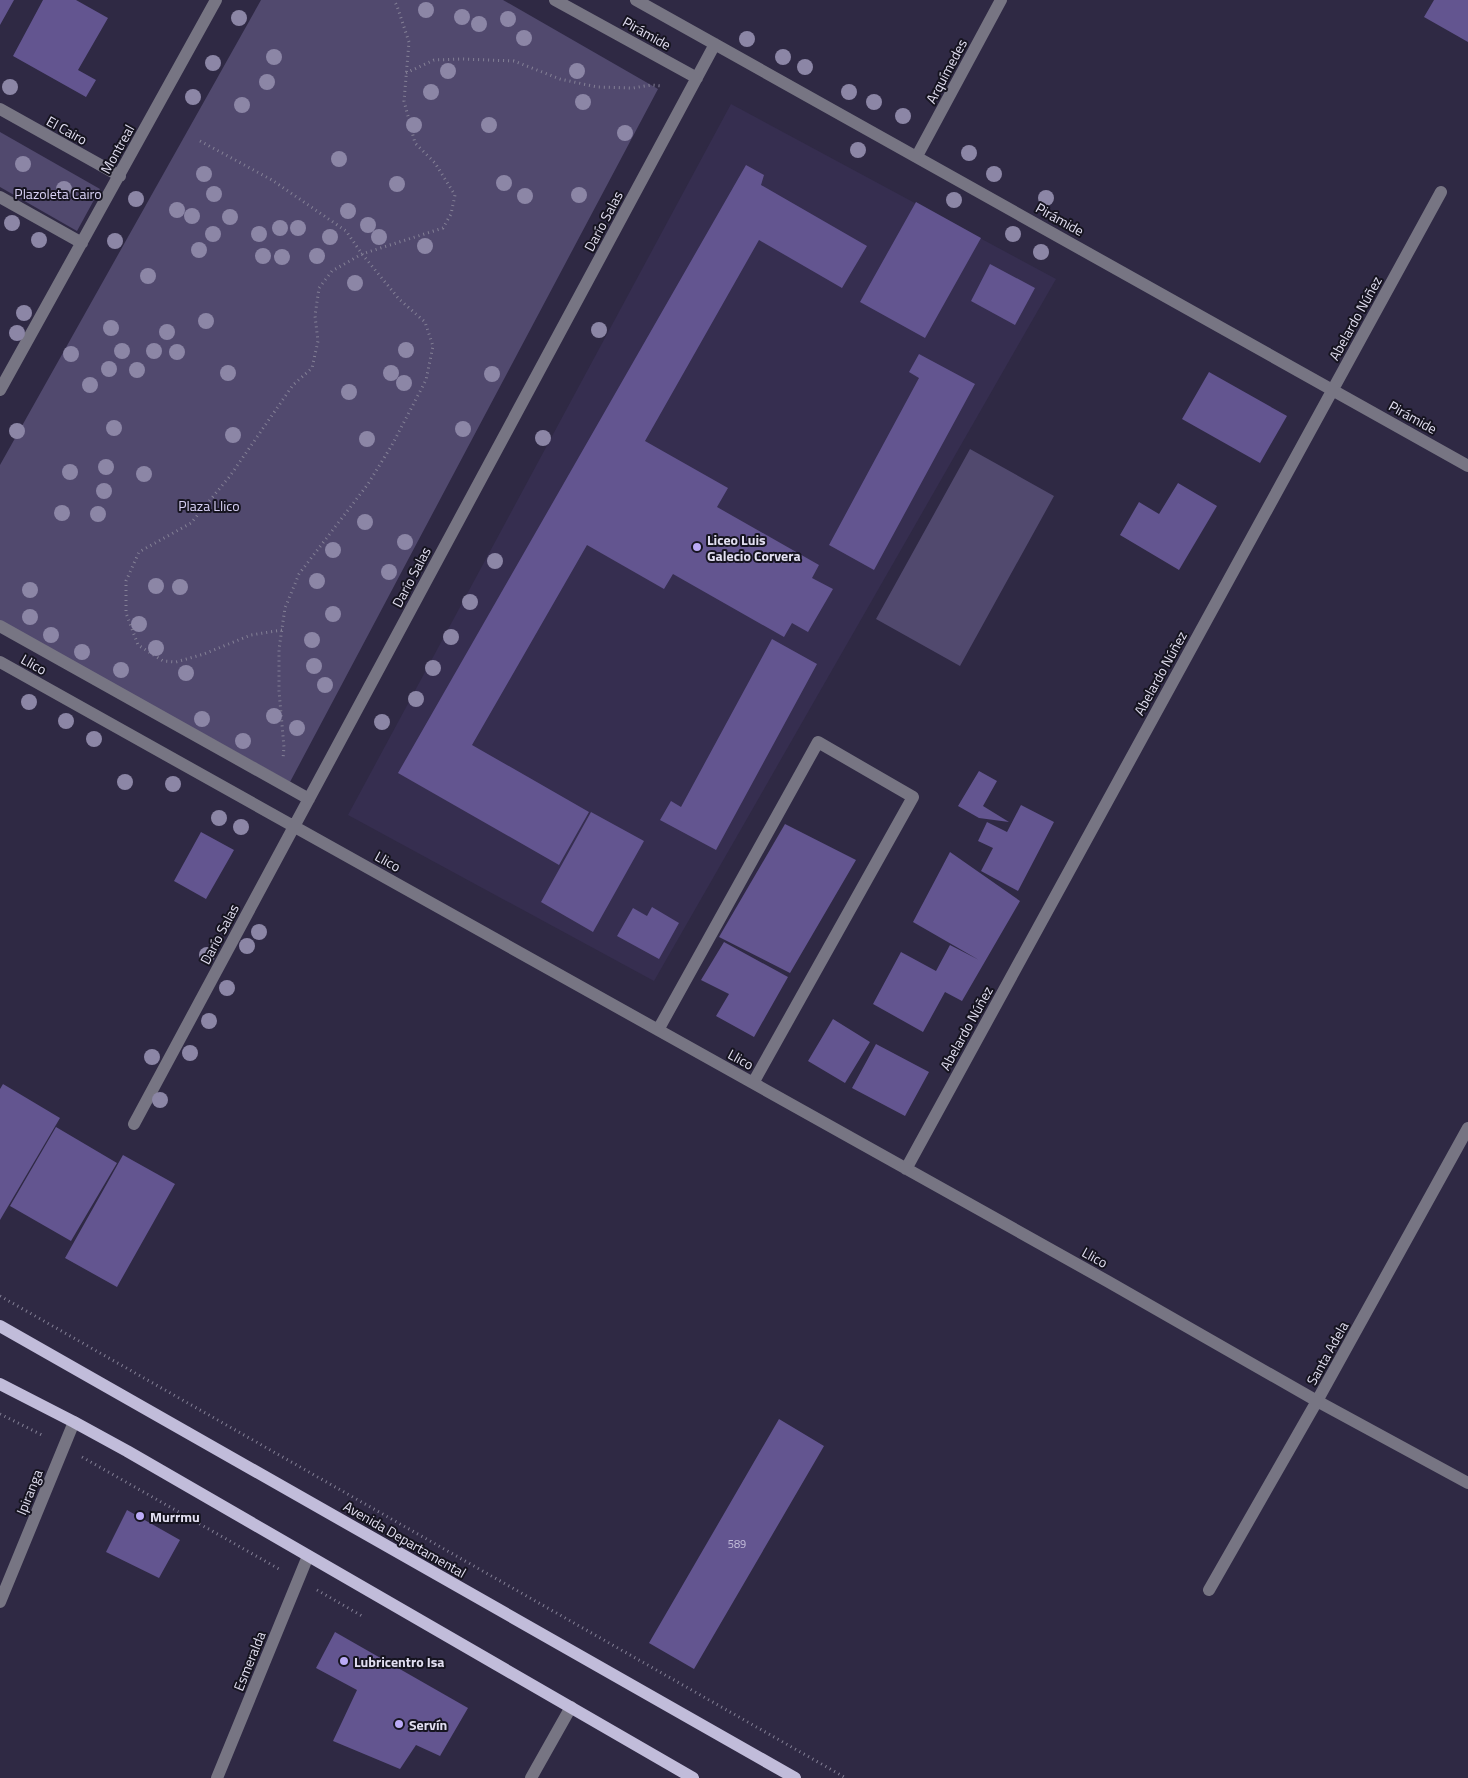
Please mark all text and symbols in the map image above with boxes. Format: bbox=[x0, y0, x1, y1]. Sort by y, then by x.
street label: Pirámide bbox=[619, 11, 675, 55]
street label: Arquímedes bbox=[920, 35, 972, 107]
street label: El Cairo bbox=[43, 110, 91, 150]
street label: Montreal bbox=[95, 121, 139, 177]
park label: Plazoleta Cairo bbox=[14, 183, 102, 204]
street label: Darío Salas bbox=[578, 187, 628, 255]
street label: Pirámide bbox=[1032, 197, 1088, 241]
street label: Abelardo Núñez bbox=[1323, 272, 1387, 364]
street label: Pirámide bbox=[1385, 395, 1441, 439]
park label: Plaza Llico bbox=[178, 495, 240, 516]
place label: Liceo Luis Galecio Corvera bbox=[707, 529, 801, 566]
marker: Liceo Luis Galecio Corvera bbox=[691, 541, 703, 553]
street label: Darío Salas bbox=[386, 543, 436, 611]
street label: Abelardo Núñez bbox=[1128, 627, 1192, 719]
street label: Llico bbox=[17, 648, 51, 680]
street label: Llico bbox=[371, 845, 405, 877]
street label: Darío Salas bbox=[194, 900, 244, 968]
street label: Abelardo Núñez bbox=[934, 982, 998, 1074]
street label: Llico bbox=[724, 1043, 758, 1075]
street label: Llico bbox=[1078, 1241, 1112, 1273]
street label: Santa Adela bbox=[1301, 1317, 1353, 1389]
street label: Ipiranga bbox=[10, 1466, 48, 1518]
street label: Avenida Departamental bbox=[340, 1495, 470, 1583]
place label: Murrmu bbox=[150, 1506, 200, 1527]
marker: Murrmu bbox=[134, 1510, 146, 1522]
house number: 589 bbox=[728, 1536, 746, 1552]
street label: Esmeralda bbox=[228, 1628, 270, 1694]
place label: Lubricentro Isa bbox=[354, 1651, 444, 1672]
marker: Lubricentro Isa bbox=[338, 1655, 350, 1667]
place label: Servín bbox=[409, 1714, 447, 1735]
marker: Servín bbox=[393, 1718, 405, 1730]

